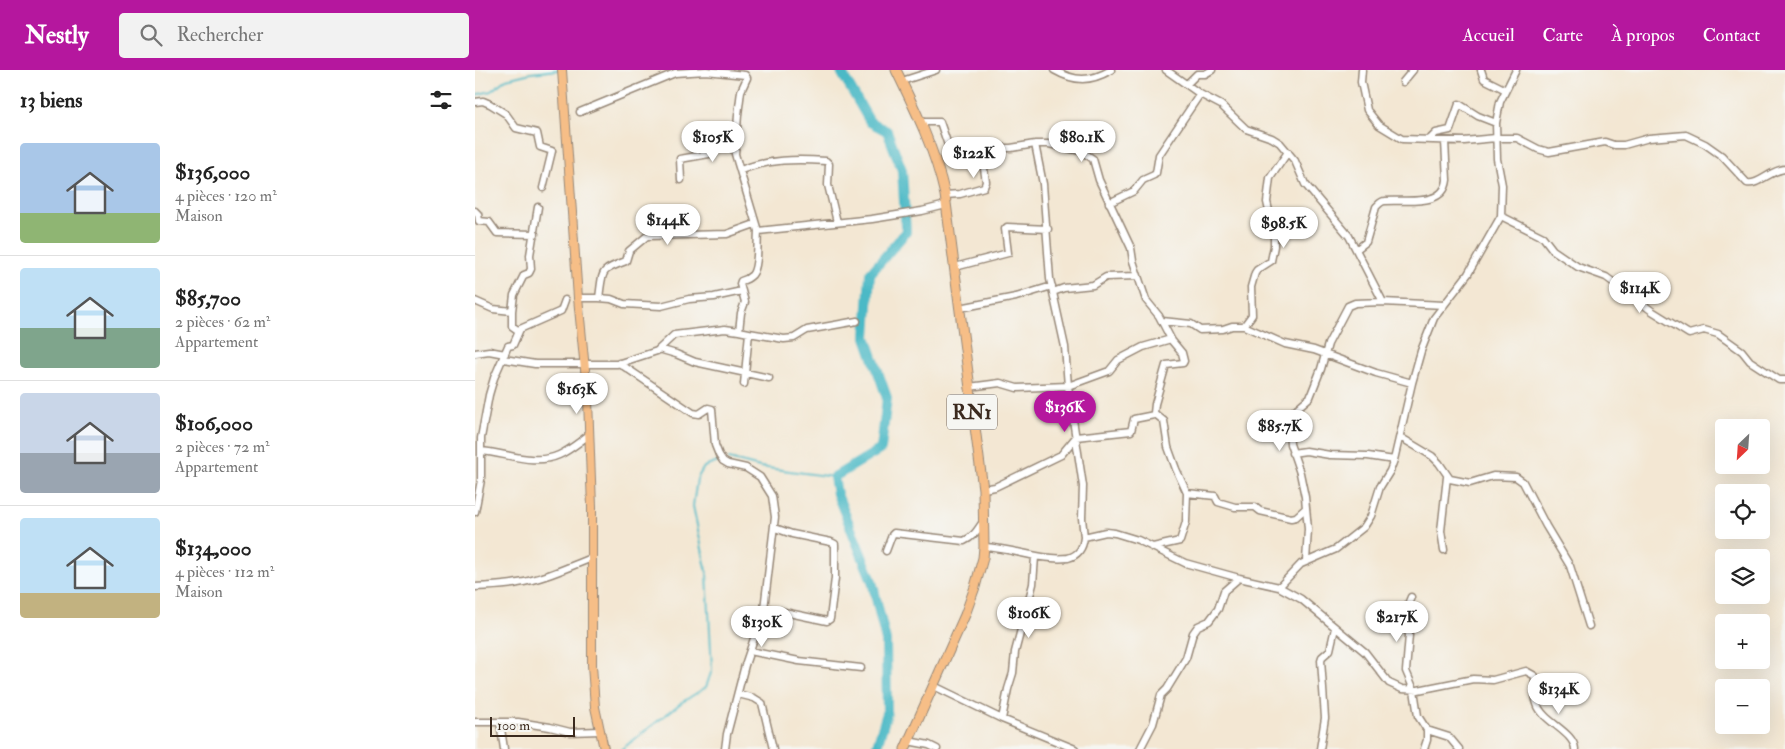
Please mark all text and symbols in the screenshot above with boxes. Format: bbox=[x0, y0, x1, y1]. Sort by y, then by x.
search box bbox=[119, 13, 469, 58]
text: Nestly bbox=[25, 20, 89, 51]
icon: search bbox=[137, 21, 165, 49]
text: Rechercher bbox=[177, 23, 263, 47]
text: Accueil bbox=[1462, 24, 1515, 47]
text: Carte bbox=[1543, 24, 1583, 47]
text: À propos bbox=[1611, 24, 1675, 47]
text: Contact bbox=[1703, 24, 1760, 47]
icon: filters bbox=[427, 86, 455, 114]
text: 13 biens bbox=[20, 87, 83, 114]
pin: $105K bbox=[678, 121, 748, 163]
pin: $80.1K bbox=[1041, 121, 1123, 163]
text: $105K bbox=[692, 127, 734, 147]
text: $80.1K bbox=[1060, 127, 1104, 147]
pin: $122K bbox=[939, 136, 1009, 179]
text: $122K bbox=[953, 143, 995, 163]
text: $136,000 bbox=[175, 159, 250, 186]
icon: home bbox=[60, 163, 120, 223]
text: 4 pièces · 120 m² bbox=[175, 186, 277, 206]
pin: $144K bbox=[633, 204, 703, 246]
text: Maison bbox=[175, 206, 223, 226]
pin: $98.5K bbox=[1243, 206, 1325, 249]
text: $144K bbox=[646, 210, 690, 230]
text: $98.5K bbox=[1261, 213, 1307, 233]
pin: $114K bbox=[1605, 272, 1675, 314]
text: $114K bbox=[1620, 278, 1660, 298]
text: $85,700 bbox=[175, 285, 241, 312]
icon: home bbox=[60, 288, 120, 348]
text: 2 pièces · 62 m² bbox=[175, 312, 270, 332]
text: Appartement bbox=[175, 332, 258, 352]
pin: $163K bbox=[542, 372, 612, 415]
text: $163K bbox=[557, 379, 597, 399]
pin: $136K bbox=[1030, 390, 1100, 433]
road number: RN1 bbox=[947, 394, 997, 430]
text: $136K bbox=[1045, 397, 1085, 417]
text: $106,000 bbox=[175, 410, 253, 437]
pin: $85.7K bbox=[1239, 410, 1321, 452]
icon: home bbox=[60, 413, 120, 473]
text: $85.7K bbox=[1258, 416, 1302, 436]
north arrow bbox=[1715, 419, 1770, 474]
map controls bbox=[1715, 419, 1770, 734]
text: 2 pièces · 72 m² bbox=[175, 437, 270, 457]
text: Appartement bbox=[175, 457, 258, 477]
button: locate bbox=[1715, 484, 1770, 539]
text: $134,000 bbox=[175, 535, 251, 562]
icon: home bbox=[60, 538, 120, 598]
button: layers bbox=[1715, 549, 1770, 604]
text: 4 pièces · 112 m² bbox=[175, 562, 274, 582]
text: Maison bbox=[175, 582, 223, 602]
pin: $106K bbox=[994, 596, 1064, 639]
pin: $217K bbox=[1362, 600, 1432, 643]
text: $106K bbox=[1008, 603, 1050, 623]
pin: $130K bbox=[727, 606, 797, 648]
text: $217K bbox=[1376, 607, 1418, 627]
text: $130K bbox=[742, 612, 782, 632]
button: + bbox=[1715, 614, 1770, 669]
pin: $134K bbox=[1524, 672, 1594, 715]
text: $134K bbox=[1539, 679, 1579, 699]
button: − bbox=[1715, 679, 1770, 734]
scale bar bbox=[490, 714, 575, 737]
text: 100 m bbox=[497, 717, 530, 734]

